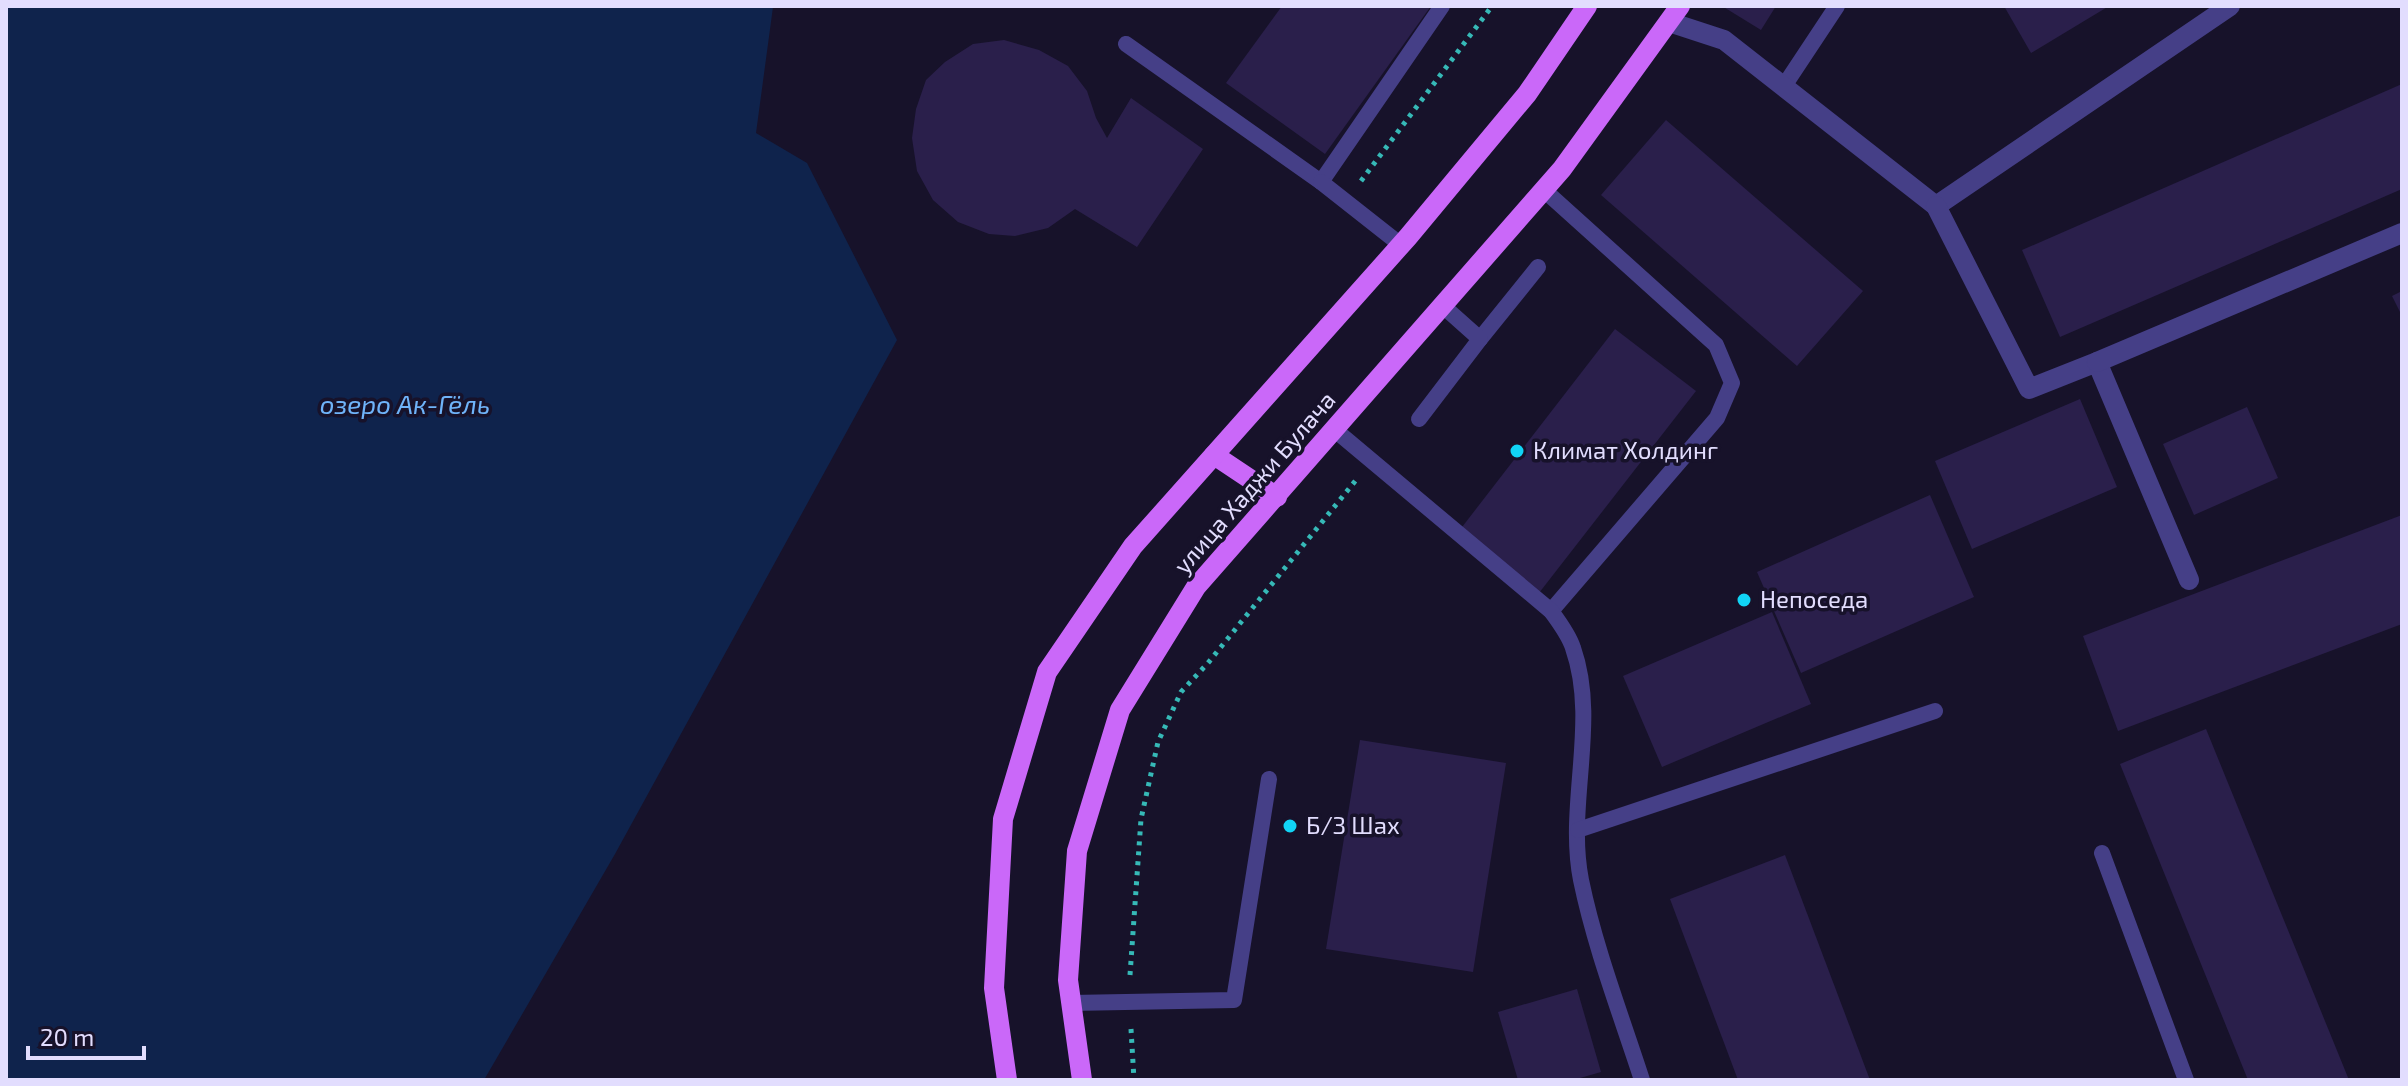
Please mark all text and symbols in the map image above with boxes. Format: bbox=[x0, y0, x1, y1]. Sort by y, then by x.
street label: улица Хаджи Булача bbox=[1167, 385, 1342, 580]
water label: озеро Ак-Гёль bbox=[320, 388, 490, 419]
place label: Климат Холдинг bbox=[1533, 435, 1718, 464]
marker: Климат Холдинг bbox=[1508, 442, 1526, 460]
place label: Непоседа bbox=[1760, 584, 1868, 613]
marker: Непоседа bbox=[1735, 591, 1753, 609]
place label: Б/З Шах bbox=[1306, 810, 1400, 839]
marker: Б/З Шах bbox=[1281, 817, 1299, 835]
scale bar bbox=[28, 1010, 144, 1060]
text: 20 m bbox=[40, 1022, 94, 1051]

